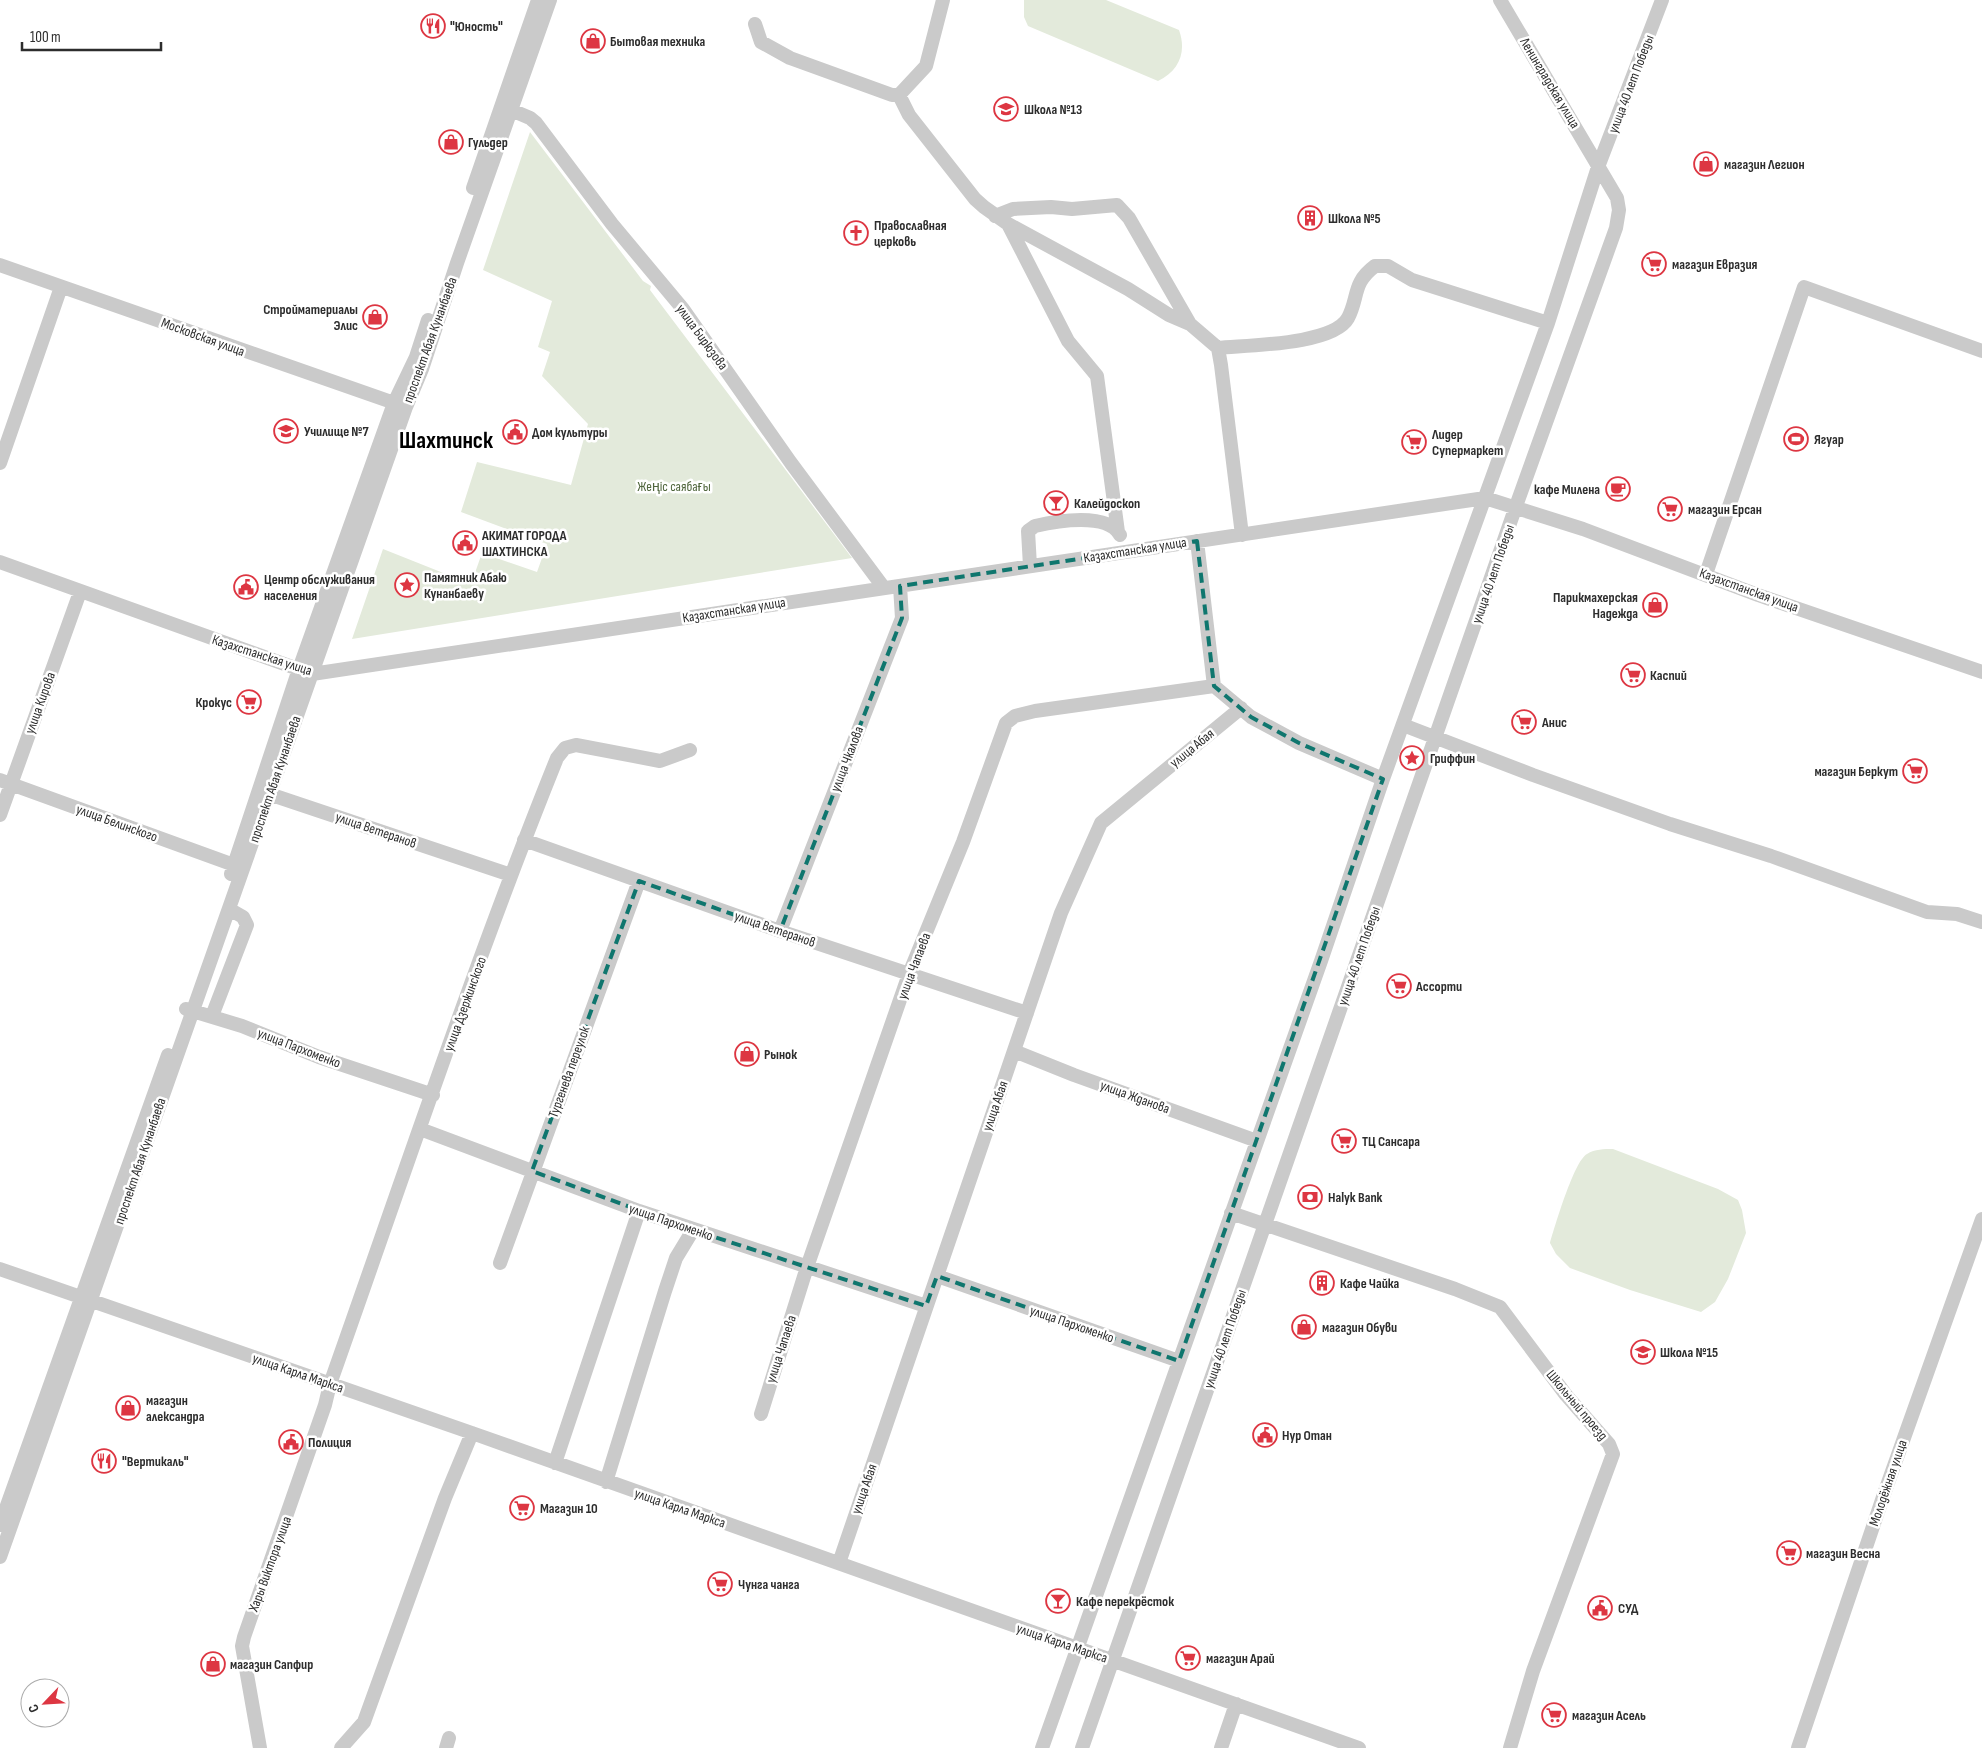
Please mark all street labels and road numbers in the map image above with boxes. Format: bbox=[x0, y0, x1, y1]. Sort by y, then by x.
street label: улица 40 лет Победы bbox=[1604, 32, 1658, 135]
street label: Ленинградская улица bbox=[1516, 34, 1584, 131]
street label: проспект Абая Кунанбаева bbox=[399, 275, 461, 405]
street label: улица Бирюзова bbox=[672, 301, 732, 373]
street label: Московская улица bbox=[159, 314, 247, 360]
street label: улица 40 лет Победы bbox=[1468, 522, 1518, 626]
street label: Казахстанская улица bbox=[1082, 533, 1188, 567]
street label: Казахстанская улица bbox=[1697, 564, 1801, 616]
street label: Казахстанская улица bbox=[681, 593, 787, 627]
street label: Казахстанская улица bbox=[210, 631, 314, 679]
street label: улица Кирова bbox=[21, 670, 59, 736]
street label: проспект Абая Кунанбаева bbox=[245, 714, 305, 844]
street label: улица Чкалова bbox=[827, 724, 867, 794]
street label: улица Абая bbox=[1166, 725, 1218, 771]
street label: улица Белинского bbox=[74, 800, 160, 846]
street label: улица Ветеранов bbox=[333, 808, 419, 852]
street label: улица 40 лет Победы bbox=[1334, 904, 1384, 1008]
street label: улица Ветеранов bbox=[732, 907, 818, 951]
street label: улица Чапаева bbox=[894, 930, 934, 1002]
street label: улица Дзержинского bbox=[440, 954, 490, 1054]
street label: Тургенева переулок bbox=[545, 1023, 594, 1120]
street label: улица Пархоменко bbox=[255, 1024, 343, 1072]
street label: улица Жданова bbox=[1098, 1077, 1172, 1117]
street label: улица Абая bbox=[978, 1079, 1012, 1133]
street label: проспект Абая Кунанбаева bbox=[110, 1096, 170, 1226]
street label: улица Пархоменко bbox=[627, 1200, 715, 1244]
street label: улица 40 лет Победы bbox=[1200, 1287, 1250, 1391]
street label: улица Пархоменко bbox=[1028, 1302, 1116, 1346]
street label: улица Чапаева bbox=[762, 1313, 800, 1385]
street label: улица Карла Маркса bbox=[250, 1349, 346, 1397]
street label: Школьный проезд bbox=[1543, 1366, 1611, 1444]
street label: Молодёжная улица bbox=[1865, 1438, 1911, 1528]
street label: улица Абая bbox=[847, 1462, 881, 1516]
street label: улица Карла Маркса bbox=[632, 1484, 728, 1532]
street label: Хары Виктора улица bbox=[245, 1514, 295, 1615]
street label: улица Карла Маркса bbox=[1014, 1619, 1110, 1667]

